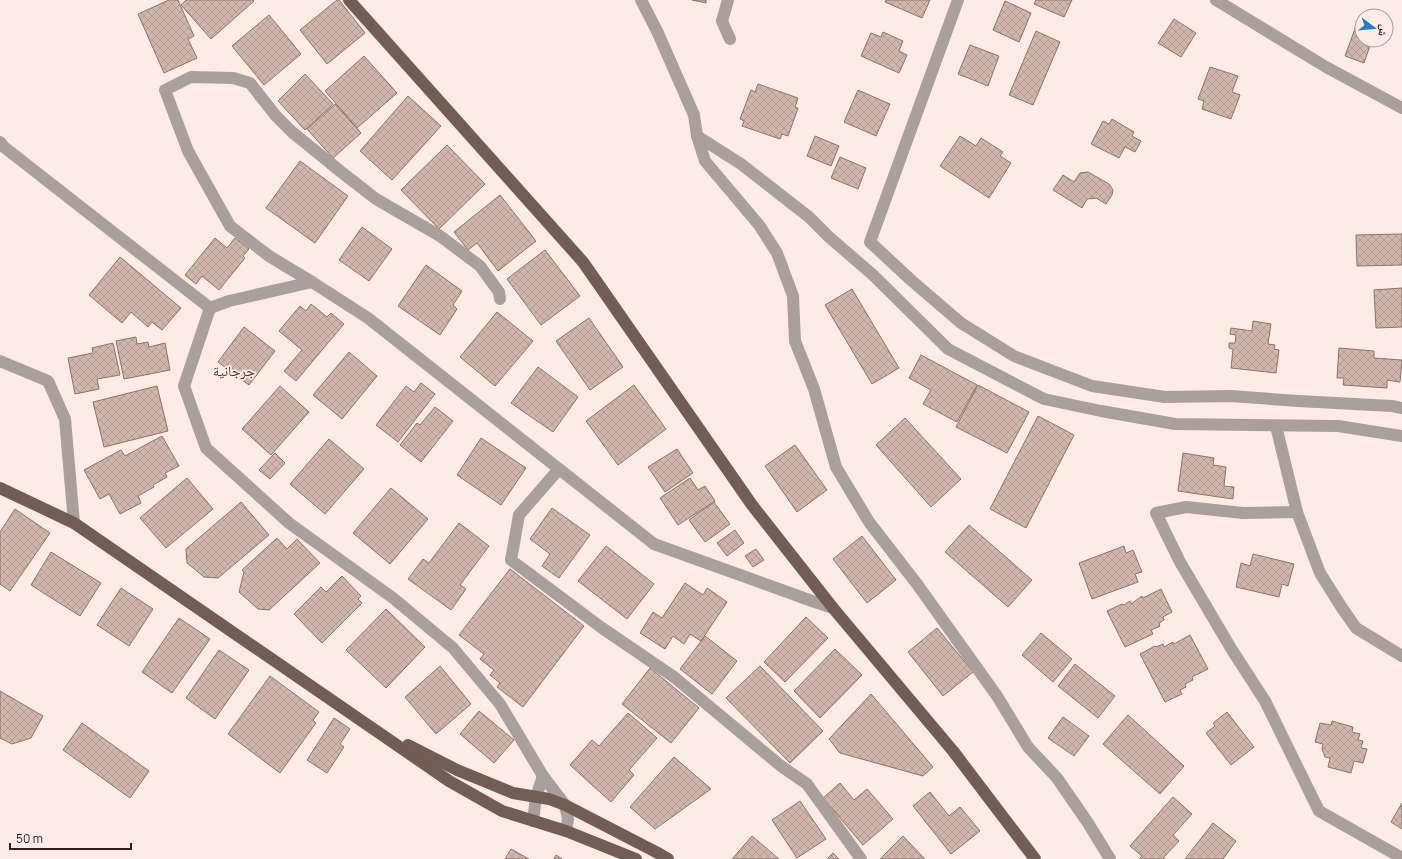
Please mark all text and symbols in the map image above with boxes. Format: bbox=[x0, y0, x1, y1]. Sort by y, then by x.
north arrow bbox=[1354, 8, 1394, 48]
text: ش bbox=[1374, 23, 1393, 39]
district label: جرجانية bbox=[213, 361, 255, 380]
scale bar bbox=[10, 825, 131, 851]
text: 50 m bbox=[16, 830, 43, 847]

